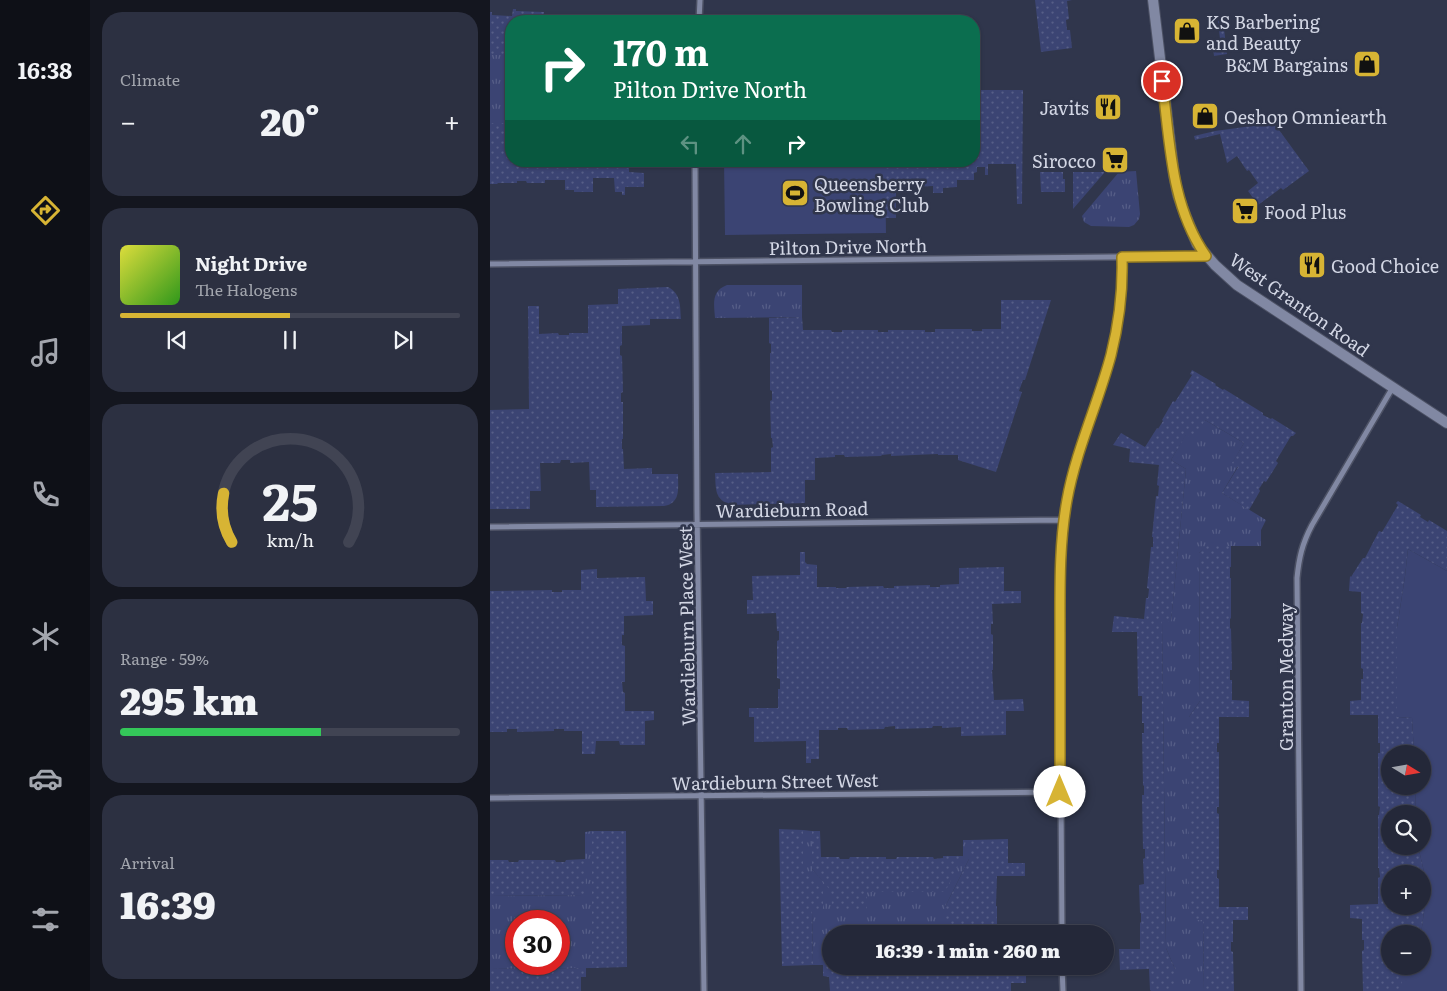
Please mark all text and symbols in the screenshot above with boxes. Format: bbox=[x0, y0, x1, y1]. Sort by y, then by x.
place label: KS Barbering and Beauty bbox=[1206, 8, 1321, 56]
shop icon: KS Barbering and Beauty bbox=[1172, 16, 1202, 46]
text: 170 m bbox=[613, 25, 709, 77]
icon: right bbox=[530, 35, 595, 100]
shop icon: B&M Bargains bbox=[1352, 49, 1382, 79]
place label: B&M Bargains bbox=[1225, 51, 1348, 78]
text: 16:38 bbox=[18, 53, 72, 86]
pin bbox=[1141, 60, 1183, 102]
text: Climate bbox=[120, 67, 180, 91]
icon: arrive bbox=[1148, 67, 1176, 95]
text: Pilton Drive North bbox=[613, 72, 807, 105]
text: 20° bbox=[260, 91, 320, 148]
restaurant icon: Javits bbox=[1093, 92, 1123, 122]
place label: Javits bbox=[1040, 94, 1089, 121]
text: − bbox=[120, 99, 136, 141]
text: + bbox=[444, 99, 460, 141]
shop icon: Oeshop Omniearth bbox=[1190, 101, 1220, 131]
place label: Oeshop Omniearth bbox=[1224, 103, 1387, 130]
icon: left bbox=[676, 130, 704, 158]
icon: ahead bbox=[729, 130, 757, 158]
icon: right bbox=[782, 130, 810, 158]
supermarket icon: Sirocco bbox=[1100, 145, 1130, 175]
place label: Sirocco bbox=[1032, 147, 1096, 174]
place label: Queensberry Bowling Club bbox=[814, 170, 929, 218]
sports icon: Queensberry Bowling Club bbox=[780, 178, 810, 208]
icon: directions bbox=[28, 193, 63, 228]
supermarket icon: Food Plus bbox=[1230, 196, 1260, 226]
place label: Food Plus bbox=[1264, 198, 1346, 225]
street label: Pilton Drive North bbox=[768, 231, 928, 261]
street label: West Granton Road bbox=[1224, 245, 1376, 363]
text: Night Drive bbox=[195, 249, 307, 277]
restaurant icon: Good Choice bbox=[1297, 250, 1327, 280]
place label: Good Choice bbox=[1331, 252, 1439, 279]
text: The Halogens bbox=[195, 277, 297, 301]
icon: previous bbox=[163, 326, 191, 354]
icon: pause bbox=[276, 326, 304, 354]
icon: next bbox=[389, 326, 417, 354]
icon: music bbox=[28, 335, 63, 370]
text: 25 bbox=[262, 460, 318, 537]
icon: phone bbox=[28, 477, 63, 512]
street label: Wardieburn Road bbox=[715, 494, 869, 524]
street label: Wardieburn Place West bbox=[671, 525, 701, 726]
text: km/h bbox=[266, 526, 314, 553]
street label: Granton Medway bbox=[1272, 602, 1299, 751]
icon: climate bbox=[28, 619, 63, 654]
text: Range · 59% bbox=[120, 646, 209, 670]
text: 295 km bbox=[120, 670, 258, 727]
north arrow bbox=[1381, 745, 1431, 795]
map controls bbox=[1381, 745, 1431, 975]
icon: car bbox=[28, 761, 63, 796]
position arrow bbox=[1033, 765, 1085, 817]
street label: Wardieburn Street West bbox=[671, 766, 879, 796]
button: search bbox=[1381, 805, 1431, 855]
text: Arrival bbox=[120, 850, 175, 874]
button: + bbox=[1381, 865, 1431, 915]
text: 16:39 bbox=[120, 874, 216, 931]
icon: filters bbox=[28, 902, 63, 937]
speed limit sign: 30 bbox=[505, 910, 570, 975]
button: − bbox=[1381, 925, 1431, 975]
text: 16:39 · 1 min · 260 m bbox=[876, 936, 1060, 964]

